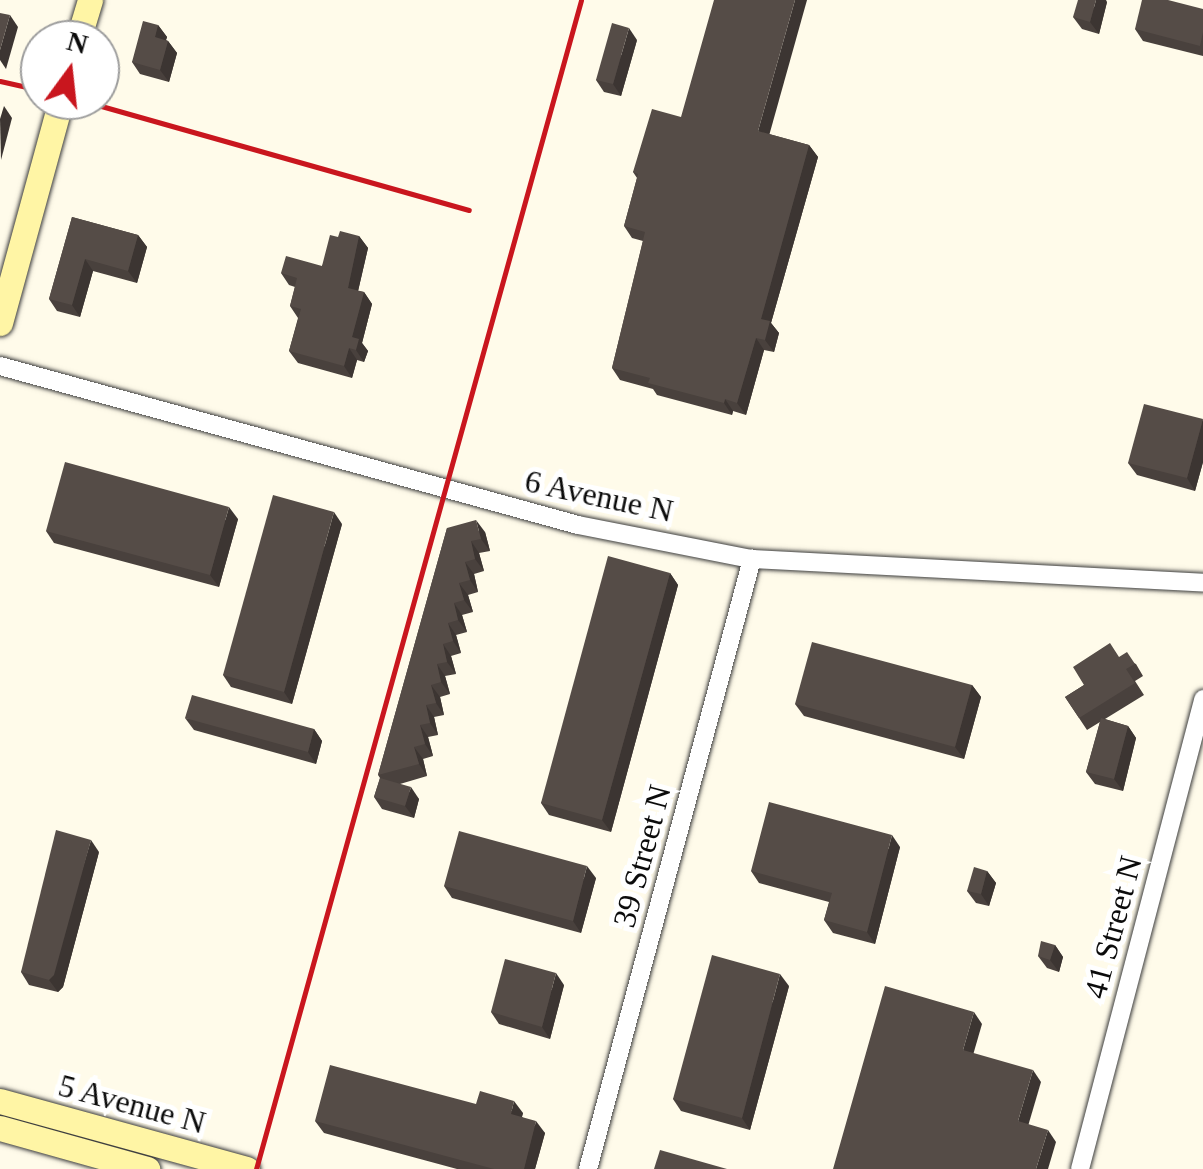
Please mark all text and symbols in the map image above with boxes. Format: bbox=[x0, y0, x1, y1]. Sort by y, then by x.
north arrow bbox=[20, 20, 120, 120]
text: N bbox=[64, 25, 91, 60]
street label: 6 Avenue N bbox=[521, 461, 677, 531]
street label: 39 Street N bbox=[605, 781, 679, 931]
street label: 41 Street N bbox=[1076, 852, 1150, 1002]
street label: 5 Avenue N bbox=[53, 1066, 211, 1142]

